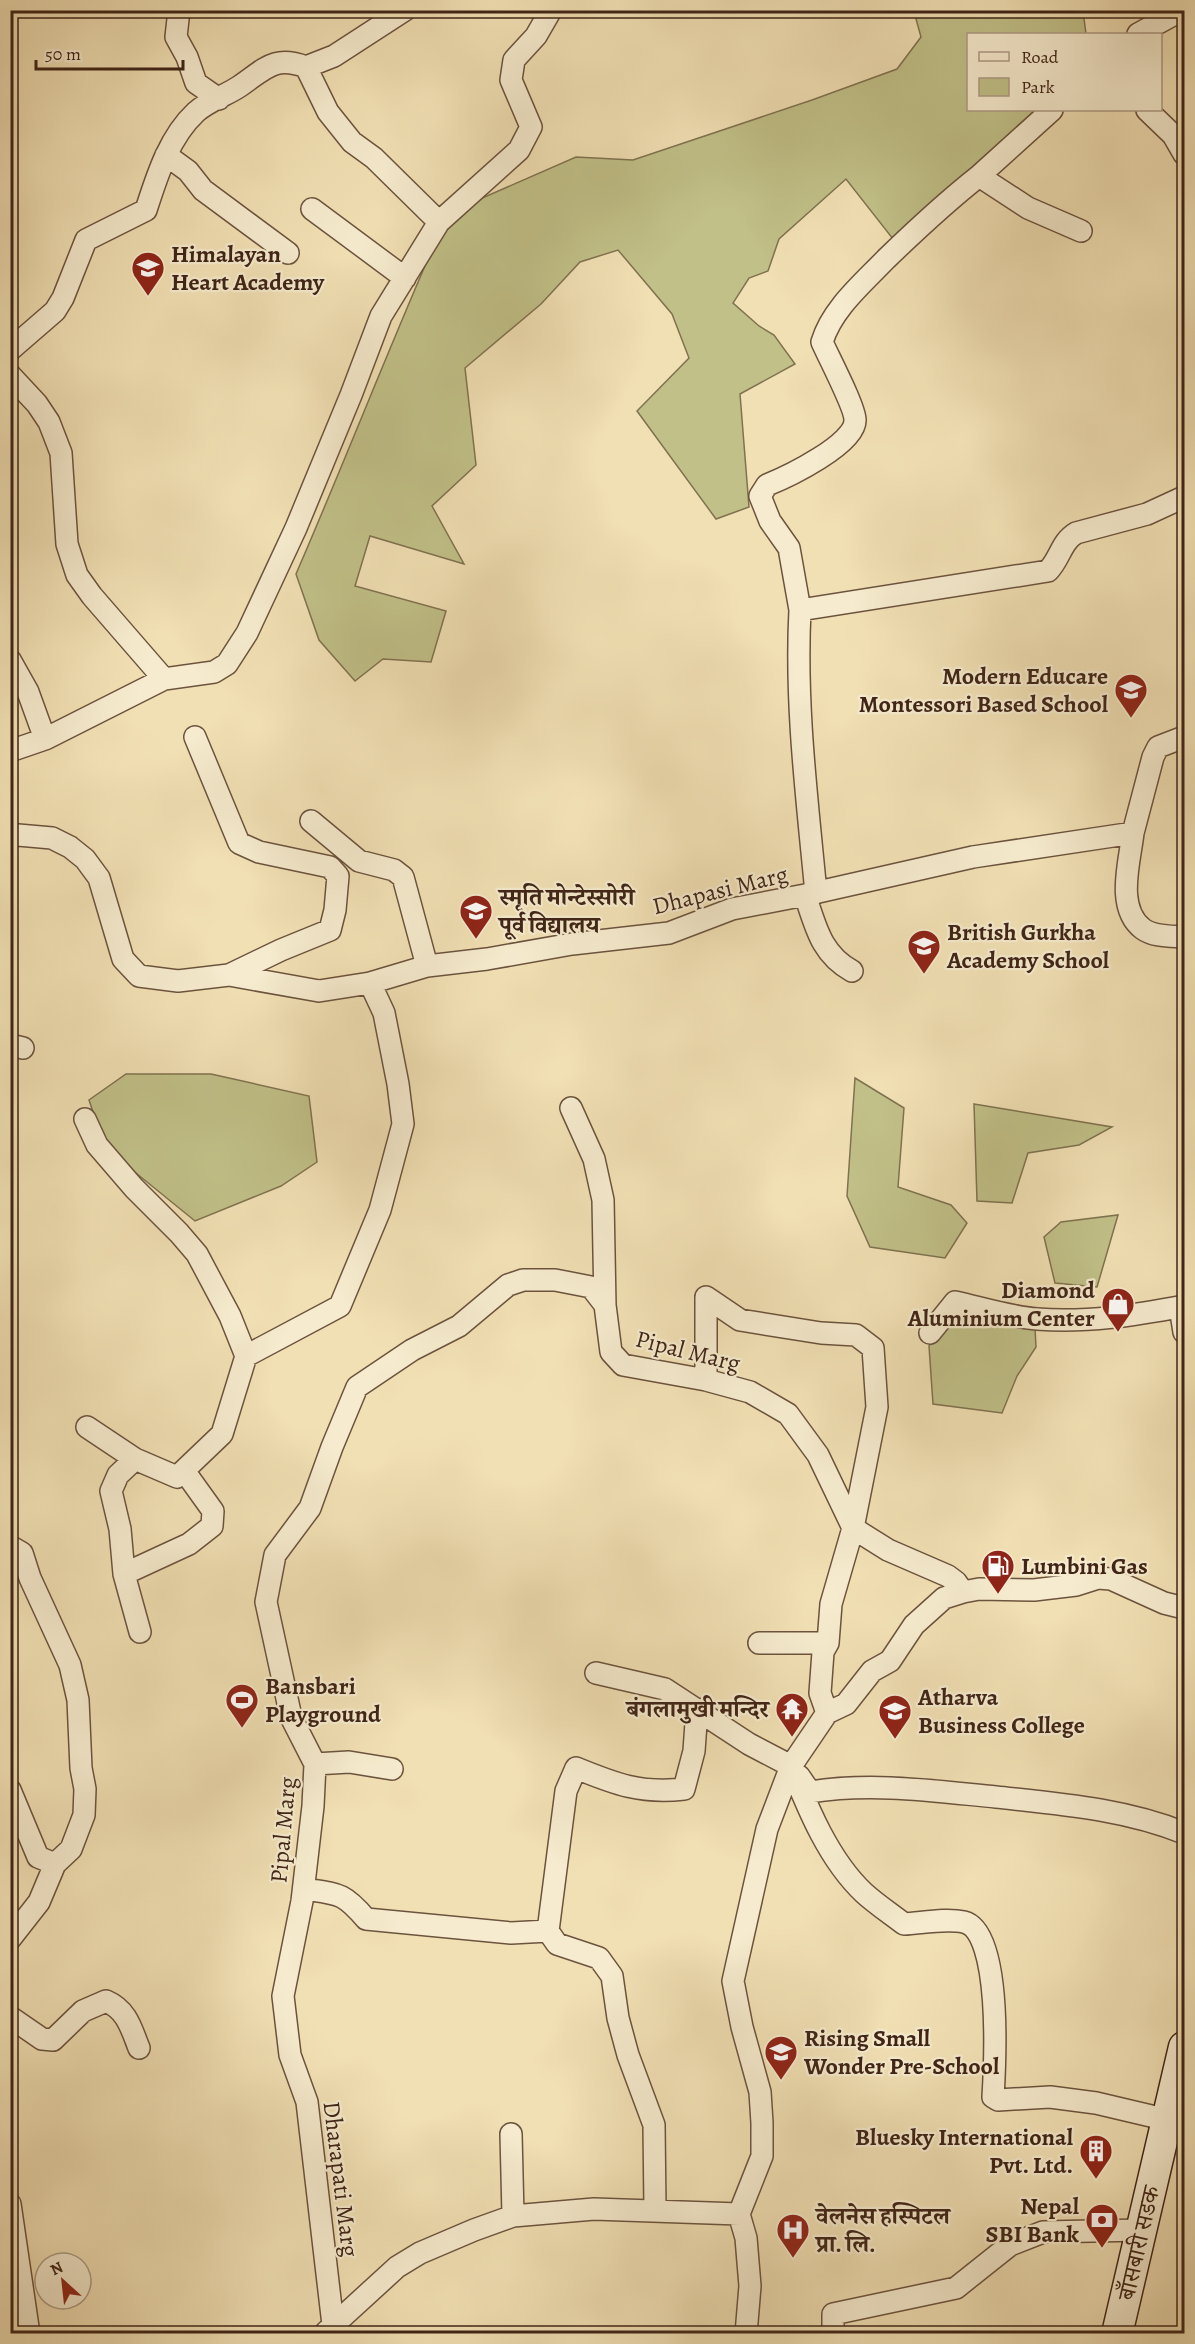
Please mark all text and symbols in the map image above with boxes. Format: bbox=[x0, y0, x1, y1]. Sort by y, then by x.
scale bar bbox=[36, 33, 183, 71]
legend bbox=[967, 33, 1162, 111]
text: 50 m bbox=[45, 42, 81, 66]
text: Road bbox=[1021, 45, 1059, 69]
text: Park bbox=[1021, 75, 1055, 99]
place label: Himalayan Heart Academy bbox=[171, 238, 325, 298]
school or university icon: Himalayan Heart Academy bbox=[130, 250, 166, 297]
place label: Modern Educare Montessori Based School bbox=[859, 660, 1109, 720]
school or university icon: Modern Educare Montessori Based School bbox=[1113, 672, 1149, 719]
street label: Dhapasi Marg bbox=[649, 858, 791, 922]
place label: स्मृति मोन्टेस्सोरी पूर्व विद्यालय bbox=[497, 881, 636, 941]
school or university icon: स्मृति मोन्टेस्सोरी पूर्व विद्यालय bbox=[458, 893, 494, 940]
place label: British Gurkha Academy School bbox=[946, 916, 1110, 976]
school or university icon: British Gurkha Academy School bbox=[906, 928, 942, 975]
place label: Diamond Aluminium Center bbox=[907, 1274, 1095, 1334]
shop icon: Diamond Aluminium Center bbox=[1100, 1286, 1136, 1333]
street label: Pipal Marg bbox=[632, 1323, 744, 1379]
fuel station icon: Lumbini Gas bbox=[980, 1548, 1016, 1595]
place label: Lumbini Gas bbox=[1021, 1550, 1148, 1582]
place label: Bansbari Playground bbox=[265, 1670, 381, 1730]
place label: Atharva Business College bbox=[917, 1681, 1085, 1741]
sports icon: Bansbari Playground bbox=[224, 1682, 260, 1729]
temple icon: बंगलामुखी मन्दिर bbox=[774, 1691, 810, 1738]
place label: बंगलामुखी मन्दिर bbox=[624, 1693, 771, 1725]
school or university icon: Atharva Business College bbox=[877, 1693, 913, 1740]
street label: Pipal Marg bbox=[262, 1775, 304, 1885]
place label: Rising Small Wonder Pre-School bbox=[803, 2022, 1000, 2082]
school or university icon: Rising Small Wonder Pre-School bbox=[763, 2034, 799, 2081]
street label: Dharapati Marg bbox=[316, 2099, 366, 2259]
place label: Bluesky International Pvt. Ltd. bbox=[855, 2121, 1074, 2181]
building icon: Bluesky International Pvt. Ltd. bbox=[1078, 2133, 1114, 2180]
street label: बाँसबारी सडक bbox=[1110, 2181, 1168, 2304]
place label: Nepal SBI Bank bbox=[986, 2190, 1080, 2250]
place label: वेलनेस हस्पिटल प्रा. लि. bbox=[814, 2200, 952, 2260]
bank icon: Nepal SBI Bank bbox=[1084, 2202, 1120, 2249]
hospital icon: वेलनेस हस्पिटल प्रा. लि. bbox=[775, 2212, 811, 2259]
north arrow bbox=[33, 2251, 93, 2311]
text: N bbox=[46, 2256, 67, 2281]

